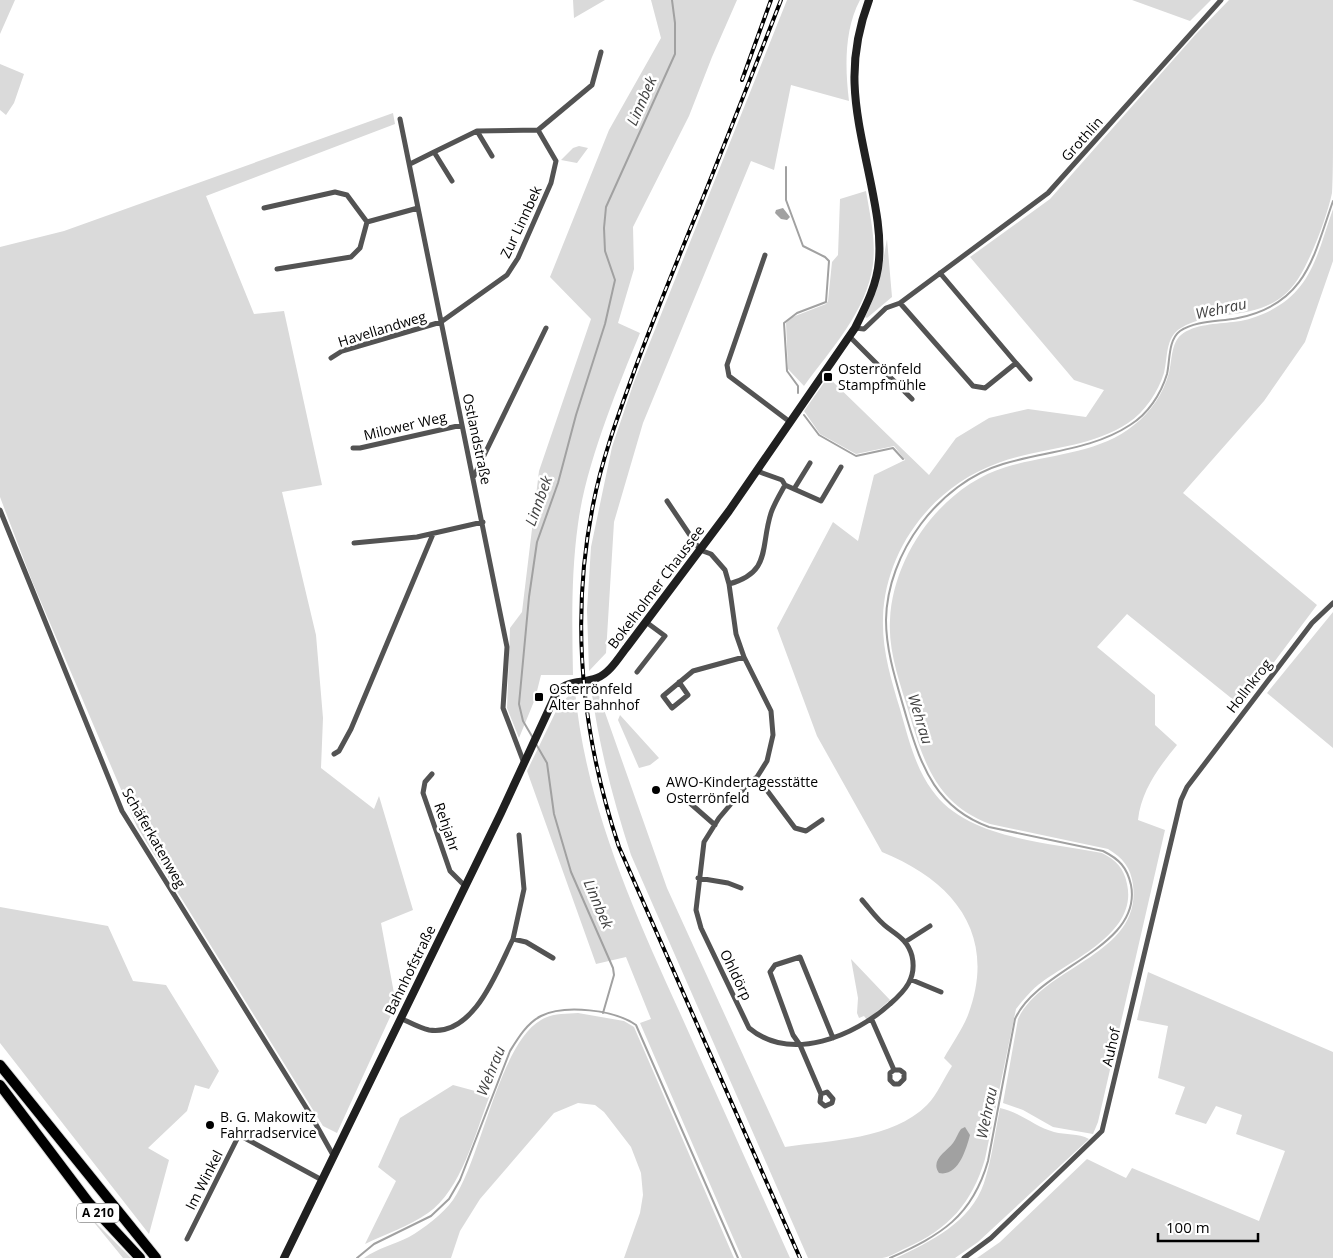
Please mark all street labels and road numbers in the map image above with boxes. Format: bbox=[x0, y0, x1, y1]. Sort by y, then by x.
street label: Grothlin bbox=[1057, 112, 1107, 165]
street label: Zur Linnbek bbox=[496, 182, 546, 261]
street label: Havellandweg bbox=[335, 306, 429, 351]
street label: Ostlandstraße bbox=[459, 392, 496, 486]
street label: Milower Weg bbox=[362, 407, 449, 444]
street label: Bokelholmer Chaussee bbox=[603, 521, 708, 652]
street label: Hollnkrog bbox=[1222, 655, 1276, 717]
street label: Schäferkatenweg bbox=[118, 785, 191, 891]
street label: Rehjahr bbox=[430, 800, 465, 854]
street label: Bahnhofstraße bbox=[380, 922, 440, 1018]
street label: Ohldörp bbox=[716, 946, 757, 1003]
street label: Auhof bbox=[1097, 1024, 1124, 1068]
street label: Im Winkel bbox=[180, 1147, 227, 1213]
road number: A 210 bbox=[77, 1204, 119, 1222]

